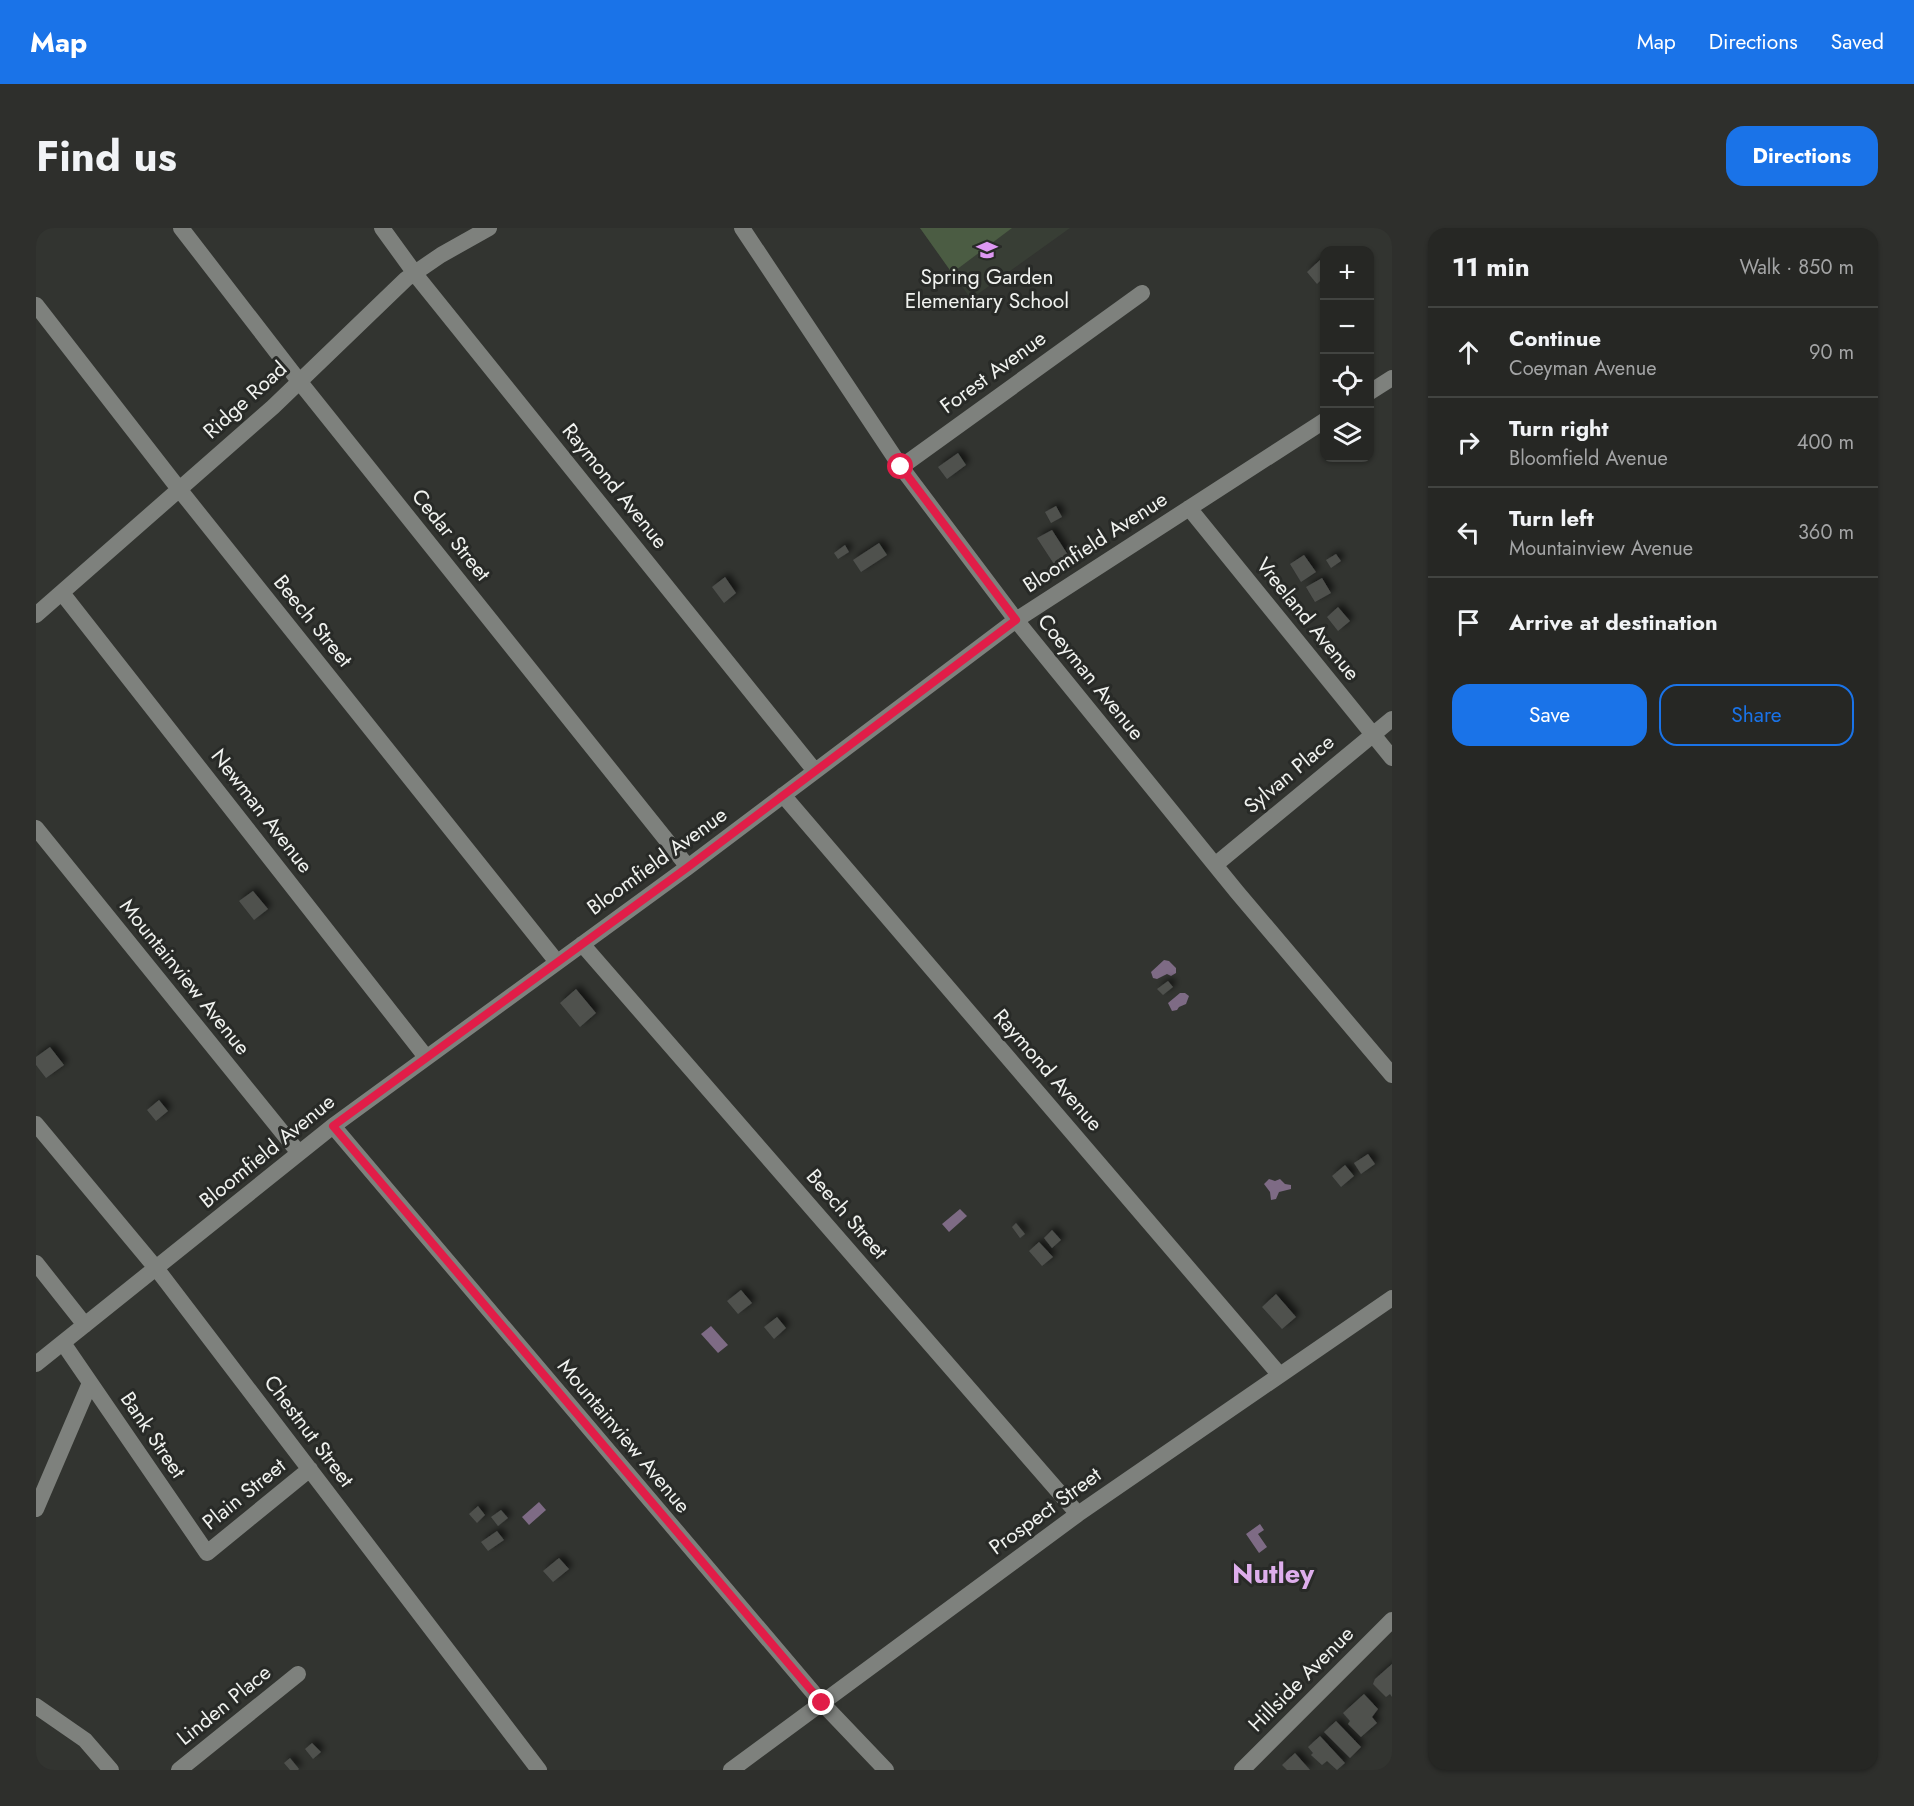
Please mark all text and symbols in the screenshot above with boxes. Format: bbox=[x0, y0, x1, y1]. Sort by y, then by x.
text: Map bbox=[30, 22, 87, 63]
text: Map bbox=[1637, 27, 1676, 57]
text: Directions bbox=[1709, 27, 1798, 57]
text: Saved bbox=[1831, 27, 1884, 57]
text: Find us bbox=[36, 126, 177, 187]
button: Directions bbox=[1726, 126, 1878, 186]
school or university icon: Spring Garden Elementary School bbox=[975, 238, 999, 262]
map controls bbox=[1320, 246, 1374, 462]
button: + bbox=[1320, 246, 1374, 300]
text: 11 min bbox=[1452, 248, 1530, 286]
text: Walk · 850 m bbox=[1739, 253, 1854, 282]
place label: Spring Garden Elementary School bbox=[905, 262, 1069, 316]
button: − bbox=[1320, 300, 1374, 354]
text: Continue bbox=[1509, 322, 1601, 354]
street label: Forest Avenue bbox=[934, 323, 1052, 421]
icon: ahead bbox=[1452, 336, 1485, 369]
text: 90 m bbox=[1809, 338, 1854, 367]
street label: Ridge Road bbox=[196, 354, 294, 446]
button: locate bbox=[1320, 354, 1374, 408]
text: Coeyman Avenue bbox=[1509, 354, 1656, 383]
button: layers bbox=[1320, 408, 1374, 462]
text: Turn right bbox=[1509, 412, 1609, 444]
street label: Raymond Avenue bbox=[555, 417, 675, 555]
icon: right bbox=[1452, 426, 1485, 459]
text: 400 m bbox=[1797, 428, 1854, 457]
text: Bloomfield Avenue bbox=[1509, 444, 1668, 473]
route start bbox=[887, 453, 913, 479]
street label: Cedar Street bbox=[404, 482, 498, 588]
street label: Bloomfield Avenue bbox=[1017, 484, 1173, 600]
text: Turn left bbox=[1509, 502, 1594, 534]
icon: left bbox=[1452, 516, 1485, 549]
text: 360 m bbox=[1798, 518, 1854, 547]
text: Mountainview Avenue bbox=[1509, 534, 1693, 563]
street label: Vreeland Avenue bbox=[1249, 551, 1367, 687]
street label: Beech Street bbox=[266, 568, 360, 674]
icon: arrive bbox=[1452, 606, 1485, 639]
text: Arrive at destination bbox=[1509, 606, 1718, 638]
street label: Coeyman Avenue bbox=[1031, 607, 1151, 747]
button: Save bbox=[1452, 684, 1647, 746]
button: Share bbox=[1659, 684, 1854, 746]
street label: Sylvan Place bbox=[1237, 727, 1341, 821]
street label: Newman Avenue bbox=[204, 743, 320, 880]
street label: Bloomfield Avenue bbox=[581, 800, 733, 922]
street label: Mountainview Avenue bbox=[113, 892, 258, 1062]
street label: Raymond Avenue bbox=[986, 1002, 1110, 1138]
street label: Bloomfield Avenue bbox=[193, 1087, 341, 1215]
street label: Beech Street bbox=[799, 1162, 895, 1266]
street label: Mountainview Avenue bbox=[550, 1352, 698, 1520]
street label: Chestnut Street bbox=[257, 1369, 361, 1493]
street label: Bank Street bbox=[113, 1386, 193, 1484]
street label: Plain Street bbox=[196, 1451, 292, 1537]
street label: Prospect Street bbox=[983, 1460, 1107, 1562]
district label: Nutley bbox=[1232, 1554, 1315, 1593]
street label: Hillside Avenue bbox=[1241, 1619, 1361, 1739]
street label: Linden Place bbox=[171, 1658, 278, 1752]
route end bbox=[808, 1689, 834, 1715]

